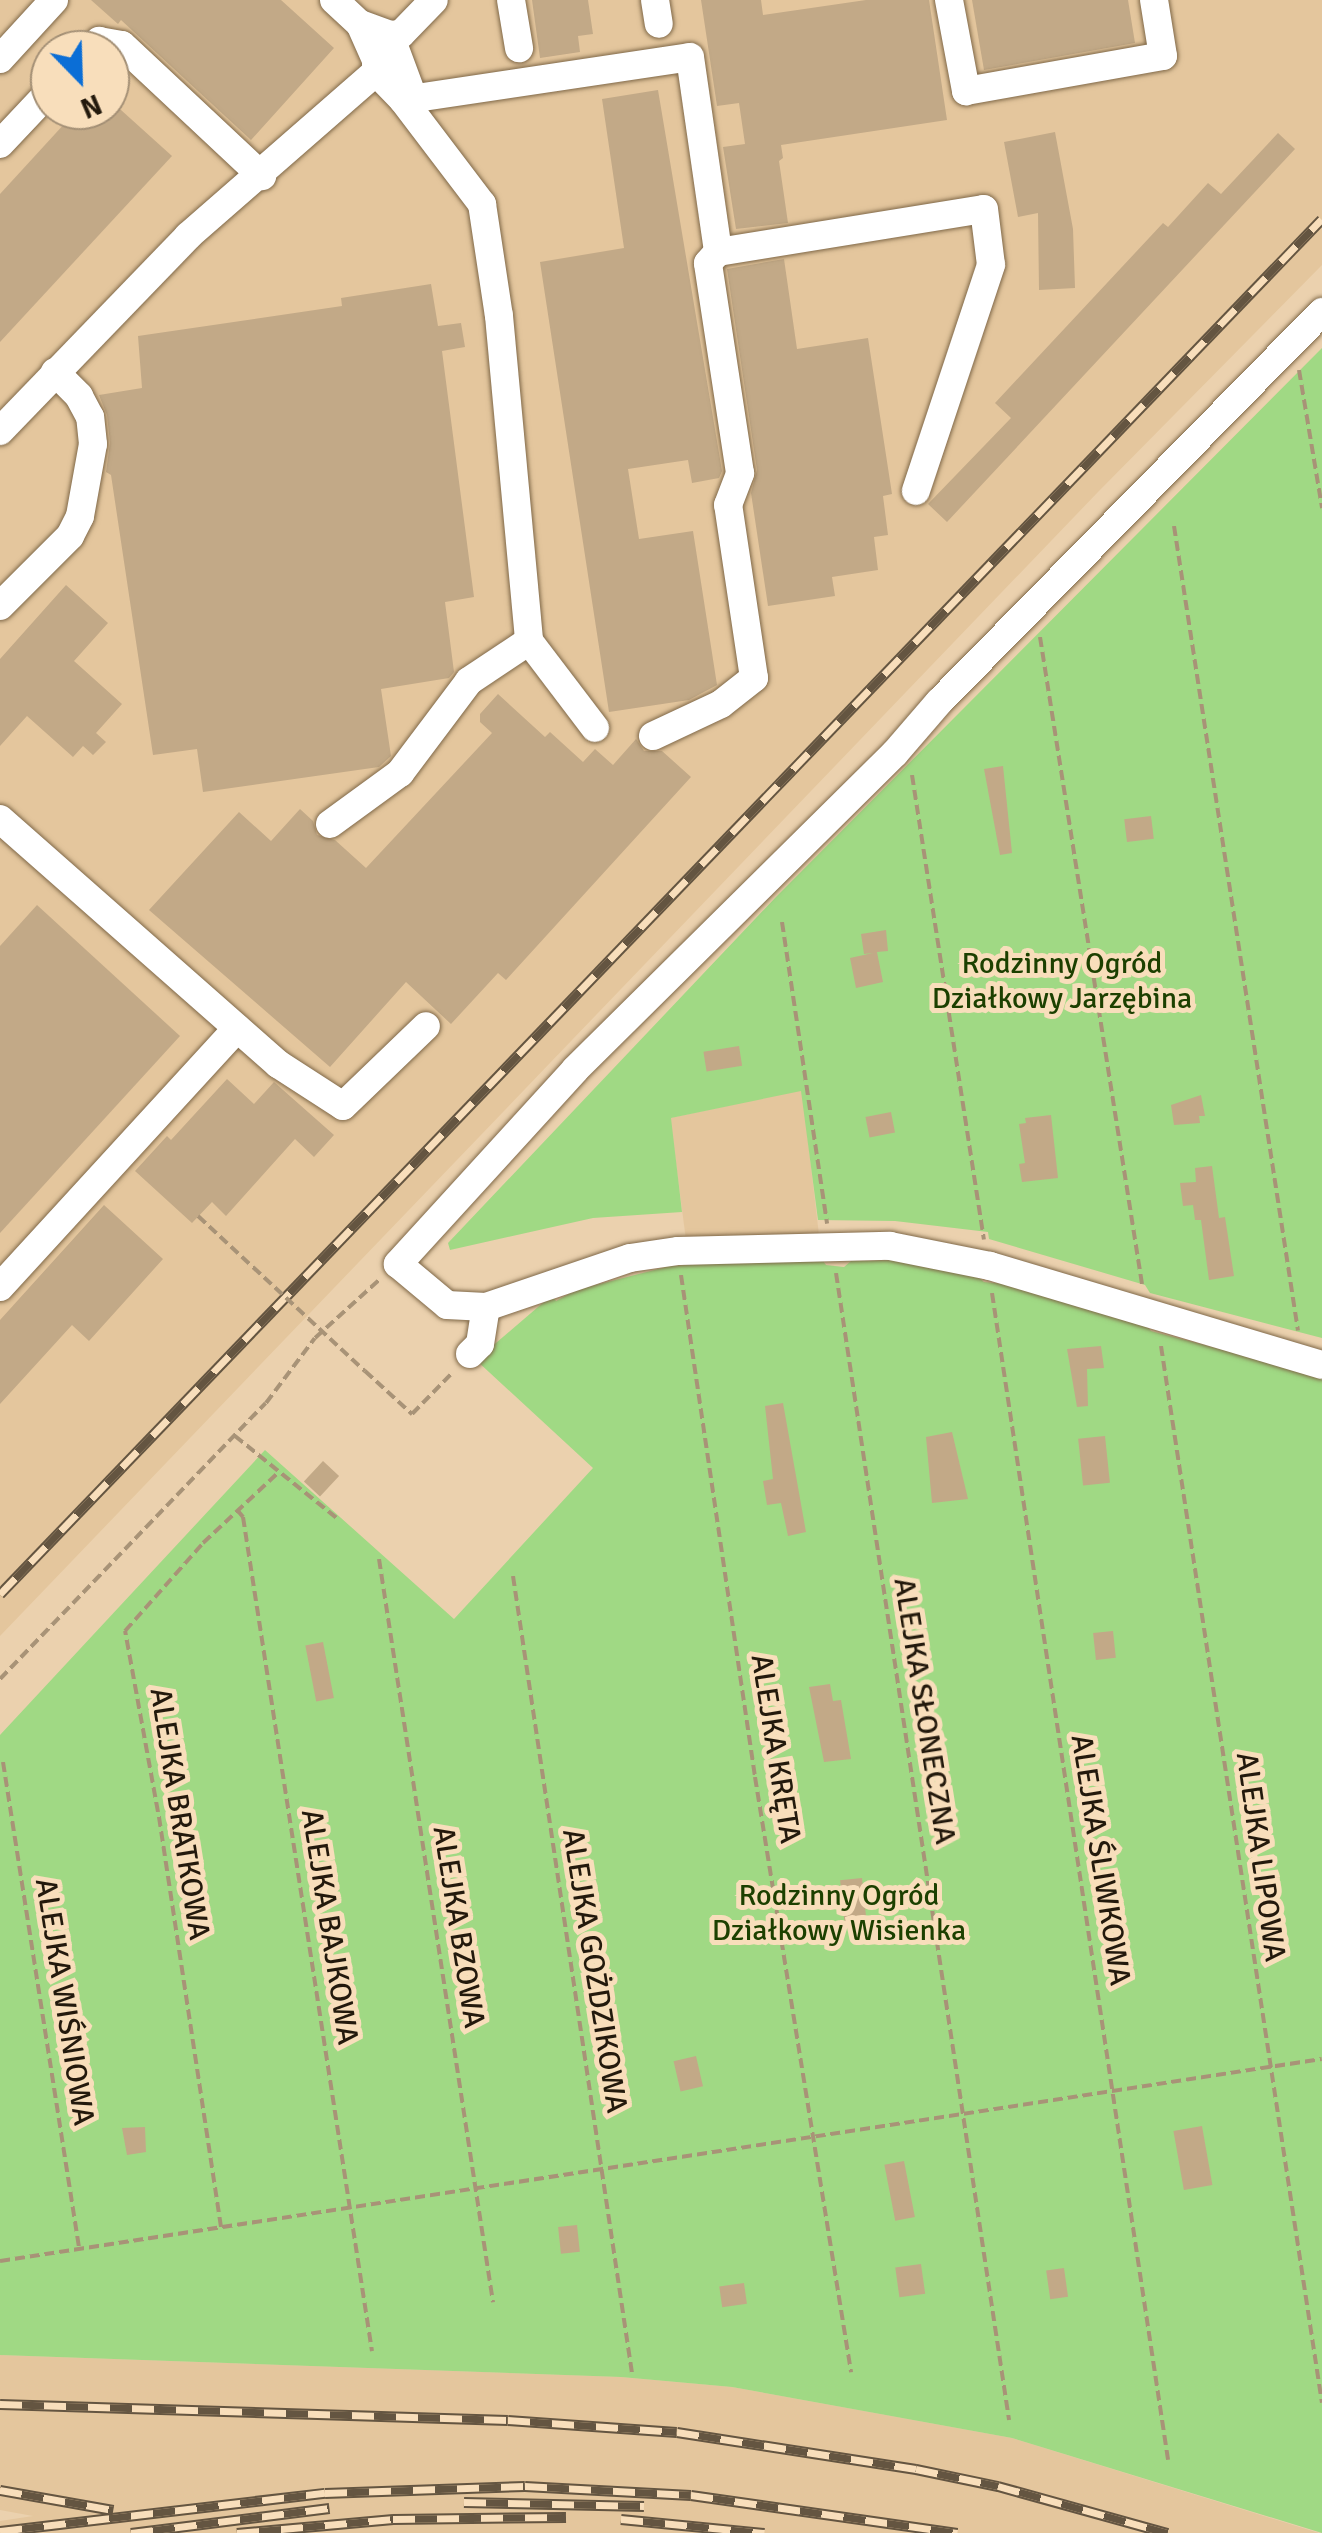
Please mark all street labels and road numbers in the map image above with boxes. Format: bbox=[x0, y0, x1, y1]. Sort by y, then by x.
street label: ALEJKA SŁONECZNA bbox=[885, 1575, 963, 1847]
street label: ALEJKA KRĘTA bbox=[742, 1652, 808, 1846]
street label: ALEJKA BRATKOWA bbox=[141, 1685, 217, 1943]
street label: ALEJKA ŚLIWKOWA bbox=[1062, 1732, 1138, 1988]
street label: ALEJKA LIPOWA bbox=[1228, 1750, 1292, 1964]
street label: ALEJKA BAJKOWA bbox=[293, 1807, 365, 2047]
street label: ALEJKA BZOWA bbox=[424, 1823, 492, 2031]
street label: ALEJKA GOŻDZIKOWA bbox=[554, 1826, 634, 2116]
street label: ALEJKA WIŚNIOWA bbox=[27, 1876, 101, 2128]

